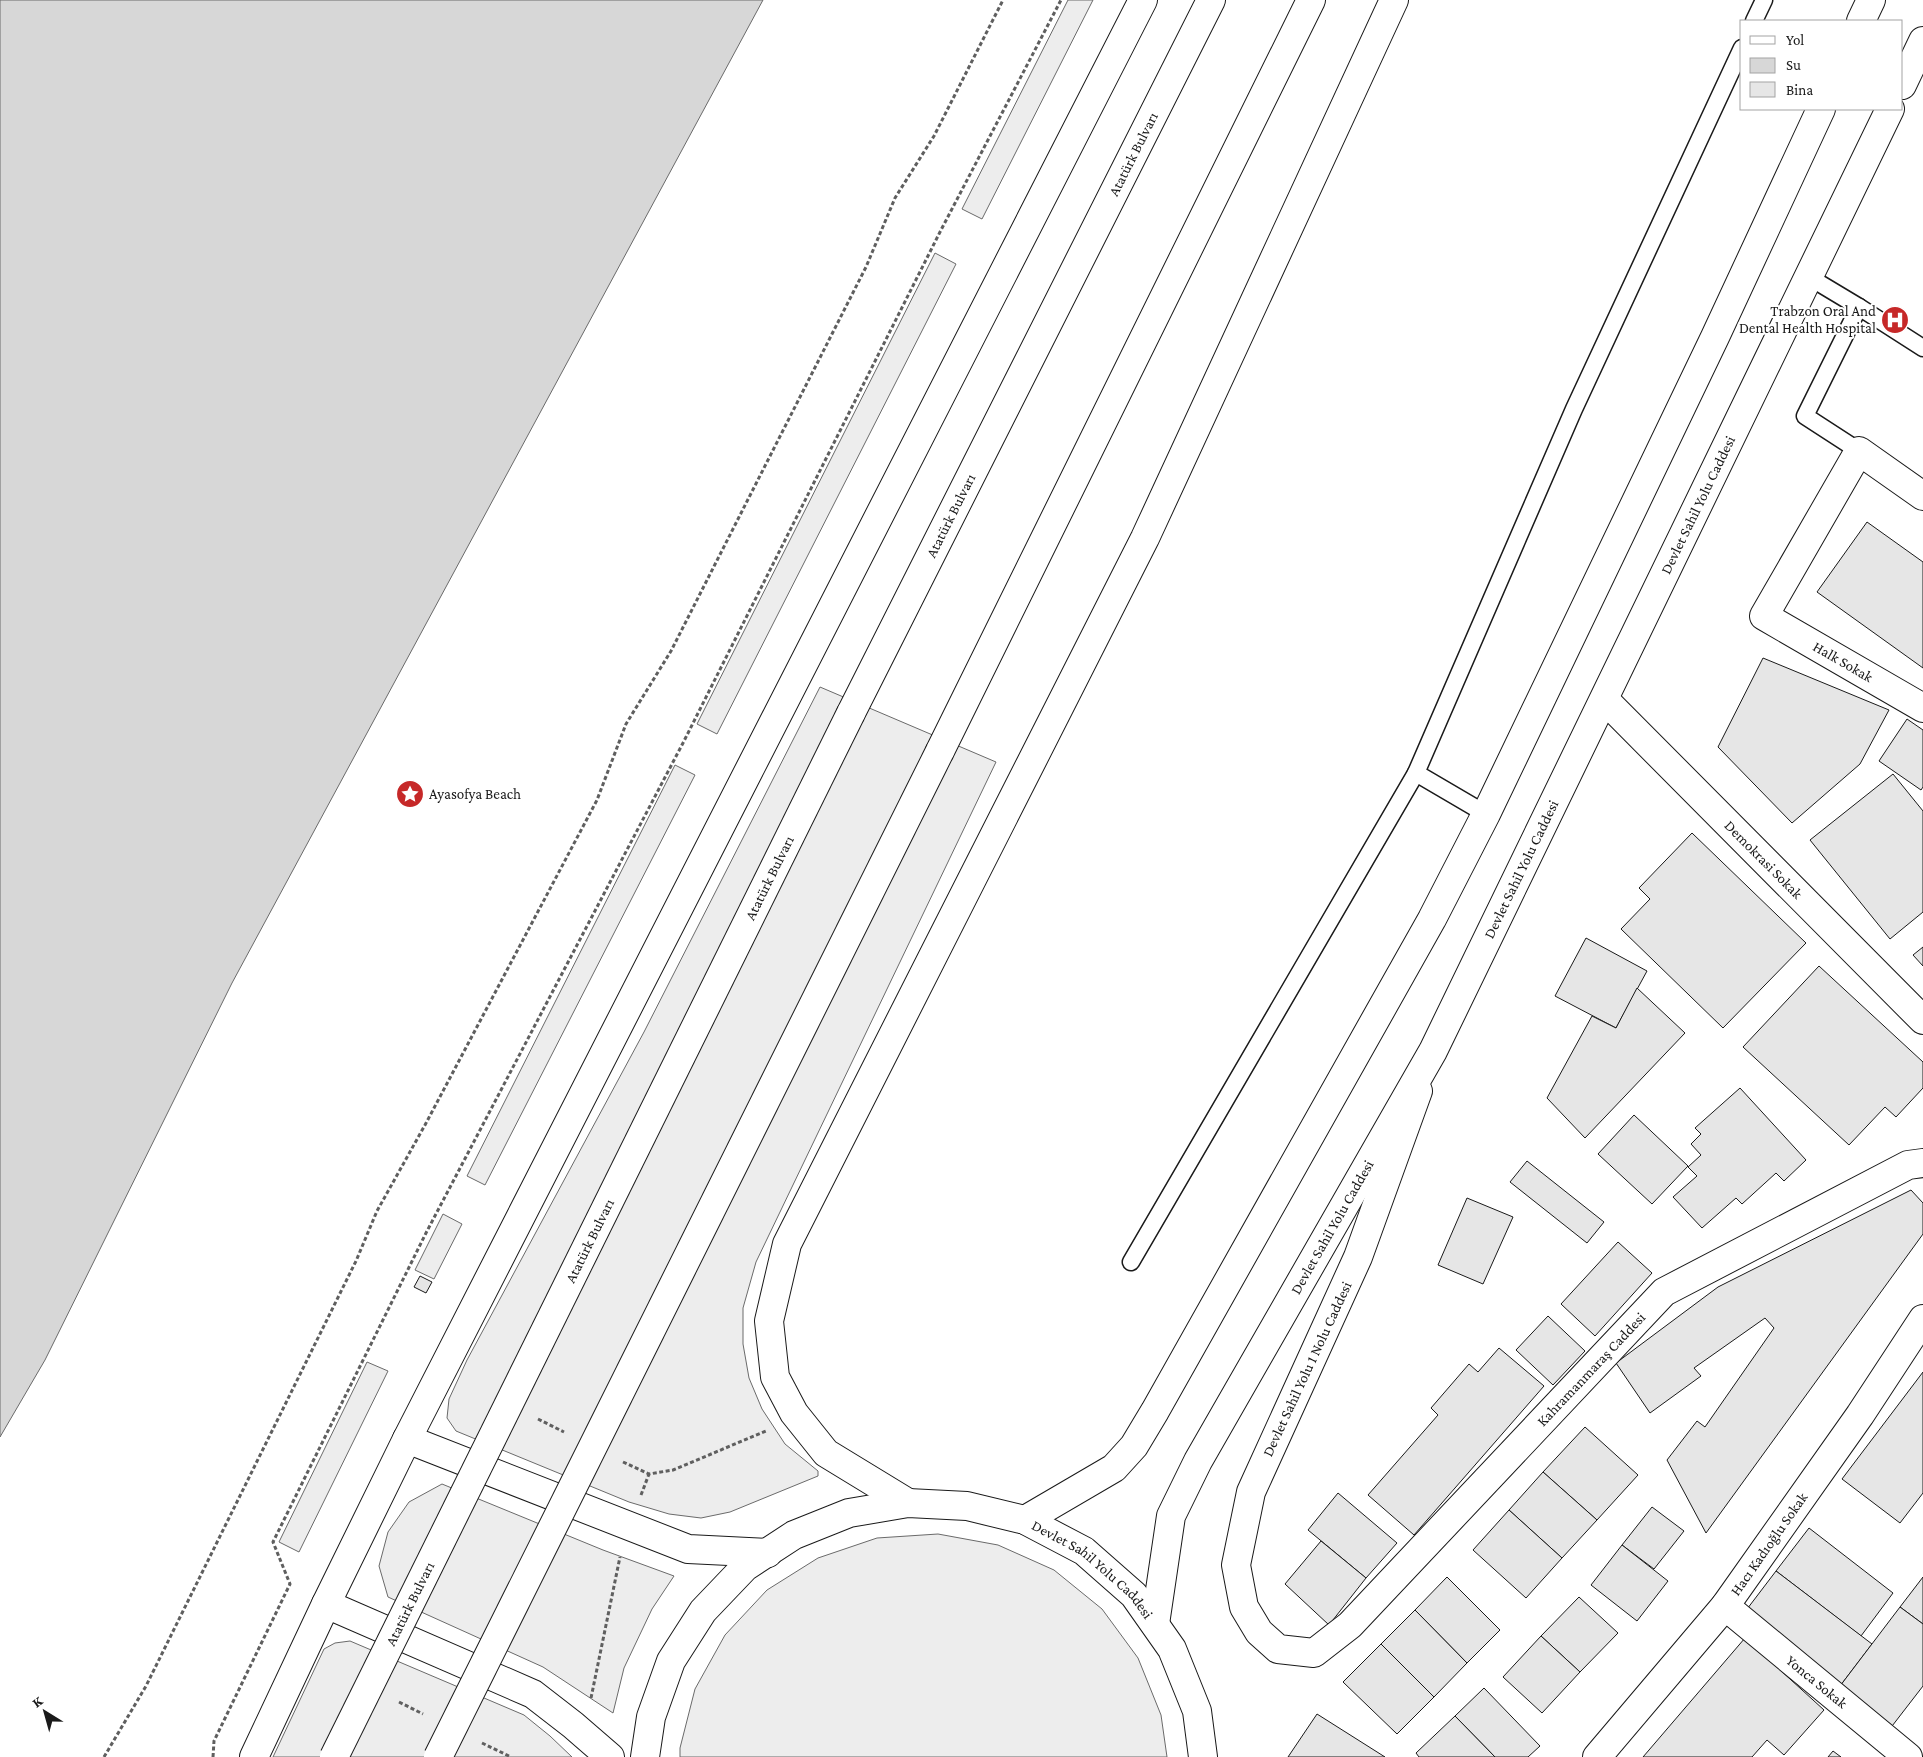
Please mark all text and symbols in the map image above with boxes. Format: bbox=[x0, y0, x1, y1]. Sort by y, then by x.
legend bbox=[1740, 20, 1903, 110]
text: Yol bbox=[1786, 32, 1804, 48]
text: Su bbox=[1786, 57, 1801, 73]
text: Bina bbox=[1786, 82, 1813, 98]
street label: Atatürk Bulvarı bbox=[1105, 110, 1161, 199]
place label: Trabzon Oral And Dental Health Hospital bbox=[1739, 303, 1876, 337]
hospital icon: Trabzon Oral And Dental Health Hospital bbox=[1880, 305, 1910, 335]
street label: Devlet Sahil Yolu Caddesi bbox=[1658, 433, 1738, 577]
street label: Atatürk Bulvarı bbox=[923, 471, 978, 560]
street label: Halk Sokak bbox=[1810, 638, 1877, 686]
place icon: Ayasofya Beach bbox=[395, 779, 425, 809]
place label: Ayasofya Beach bbox=[429, 786, 521, 803]
street label: Devlet Sahil Yolu Caddesi bbox=[1481, 798, 1561, 941]
street label: Demokrasi Sokak bbox=[1721, 817, 1806, 903]
street label: Atatürk Bulvarı bbox=[742, 833, 797, 922]
street label: Devlet Sahil Yolu Caddesi bbox=[1287, 1157, 1377, 1297]
street label: Atatürk Bulvarı bbox=[562, 1196, 617, 1285]
street label: Devlet Sahil Yolu 1 Nolu Caddesi bbox=[1259, 1279, 1355, 1459]
street label: Kahramanmaraş Caddesi bbox=[1534, 1309, 1649, 1429]
street label: Hacı Kadıoğlu Sokak bbox=[1727, 1489, 1811, 1598]
street label: Devlet Sahil Yolu Caddesi bbox=[1029, 1517, 1156, 1622]
street label: Atatürk Bulvarı bbox=[382, 1559, 437, 1648]
street label: Yonca Sokak bbox=[1783, 1652, 1851, 1712]
north arrow bbox=[20, 1687, 70, 1737]
text: K bbox=[29, 1692, 46, 1711]

